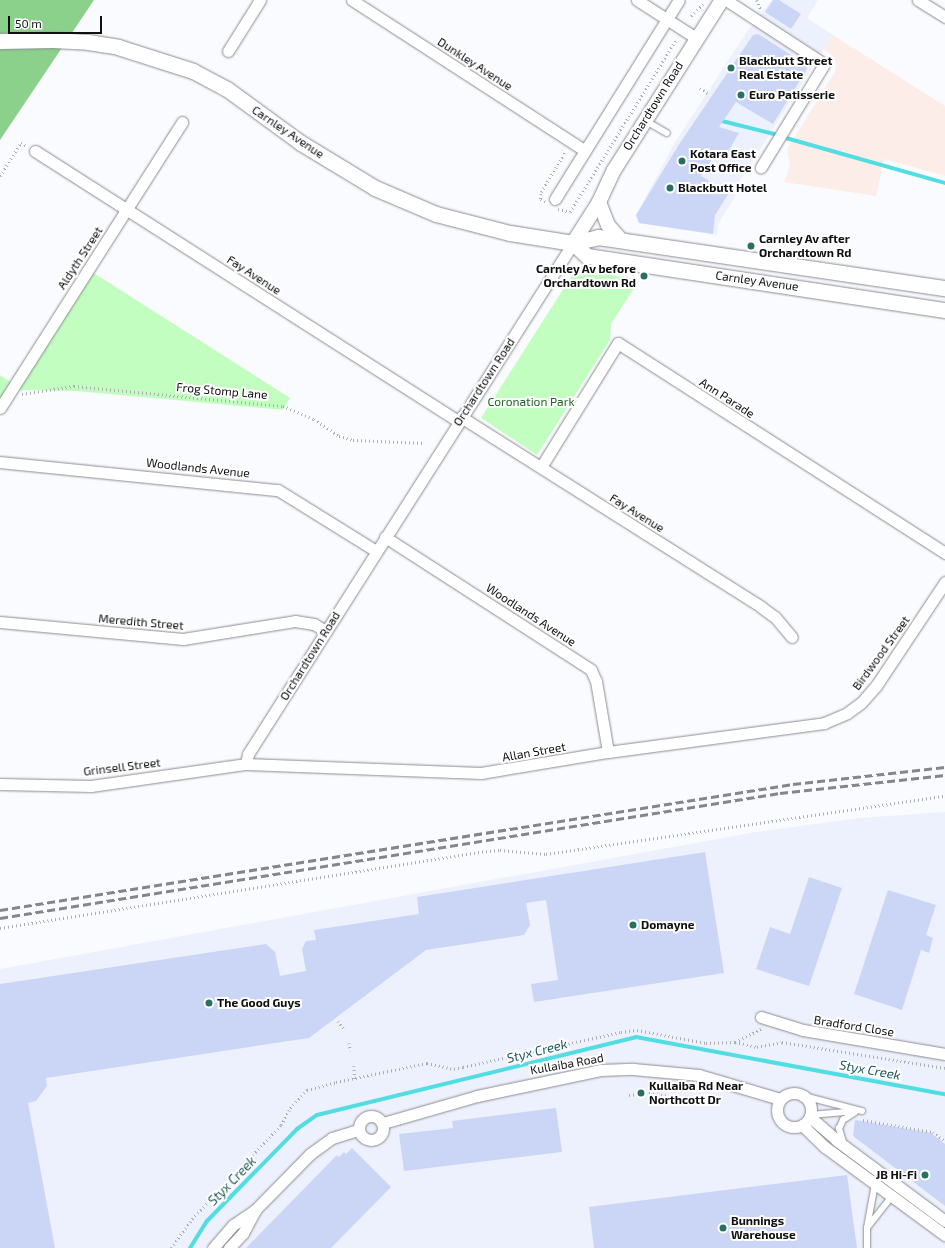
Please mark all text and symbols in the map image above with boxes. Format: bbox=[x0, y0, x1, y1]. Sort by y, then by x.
scale bar bbox=[10, 8, 104, 34]
text: 50 m bbox=[15, 16, 42, 30]
street label: Dunkley Avenue bbox=[435, 34, 515, 94]
place label: Blackbutt Street Real Estate bbox=[739, 54, 832, 82]
street label: Orchardtown Road bbox=[620, 59, 686, 153]
marker: Blackbutt Street Real Estate bbox=[726, 63, 736, 73]
place label: Euro Patisserie bbox=[749, 88, 835, 102]
marker: Euro Patisserie bbox=[736, 90, 746, 100]
street label: Carnley Avenue bbox=[249, 102, 327, 162]
place label: Kotara East Post Office bbox=[690, 147, 756, 175]
marker: Kotara East Post Office bbox=[677, 156, 687, 166]
place label: Blackbutt Hotel bbox=[678, 181, 767, 195]
marker: Blackbutt Hotel bbox=[665, 183, 675, 193]
street label: Aldyth Street bbox=[54, 224, 106, 292]
place label: Carnley Av after Orchardtown Rd bbox=[759, 232, 852, 260]
marker: Carnley Av after Orchardtown Rd bbox=[746, 241, 756, 251]
street label: Fay Avenue bbox=[224, 252, 284, 298]
place label: Carnley Av before Orchardtown Rd bbox=[535, 262, 636, 290]
street label: Carnley Avenue bbox=[714, 268, 800, 294]
marker: Carnley Av before Orchardtown Rd bbox=[639, 271, 649, 281]
street label: Orchardtown Road bbox=[450, 335, 518, 429]
street label: Ann Parade bbox=[697, 375, 757, 421]
street label: Frog Stomp Lane bbox=[176, 380, 268, 402]
park label: Coronation Park bbox=[487, 395, 575, 409]
street label: Woodlands Avenue bbox=[145, 455, 251, 481]
street label: Fay Avenue bbox=[607, 490, 667, 536]
street label: Woodlands Avenue bbox=[483, 580, 579, 650]
street label: Orchardtown Road bbox=[277, 609, 343, 703]
street label: Meredith Street bbox=[98, 611, 184, 633]
street label: Birdwood Street bbox=[849, 613, 913, 693]
street label: Allan Street bbox=[501, 739, 567, 765]
street label: Grinsell Street bbox=[82, 755, 162, 779]
place label: Domayne bbox=[641, 918, 694, 932]
marker: Domayne bbox=[628, 920, 638, 930]
place label: The Good Guys bbox=[217, 996, 301, 1010]
marker: The Good Guys bbox=[204, 998, 214, 1008]
street label: Bradford Close bbox=[813, 1013, 895, 1039]
water label: Styx Creek bbox=[505, 1036, 569, 1066]
street label: Kullaiba Road bbox=[529, 1050, 605, 1078]
water label: Styx Creek bbox=[838, 1057, 902, 1083]
place label: Kullaiba Rd Near Northcott Dr bbox=[649, 1079, 743, 1107]
marker: Kullaiba Rd Near Northcott Dr bbox=[636, 1088, 646, 1098]
water label: Styx Creek bbox=[205, 1153, 259, 1209]
place label: JB Hi-Fi bbox=[876, 1168, 917, 1182]
marker: JB Hi-Fi bbox=[920, 1170, 930, 1180]
place label: Bunnings Warehouse bbox=[731, 1214, 796, 1242]
marker: Bunnings Warehouse bbox=[718, 1223, 728, 1233]

